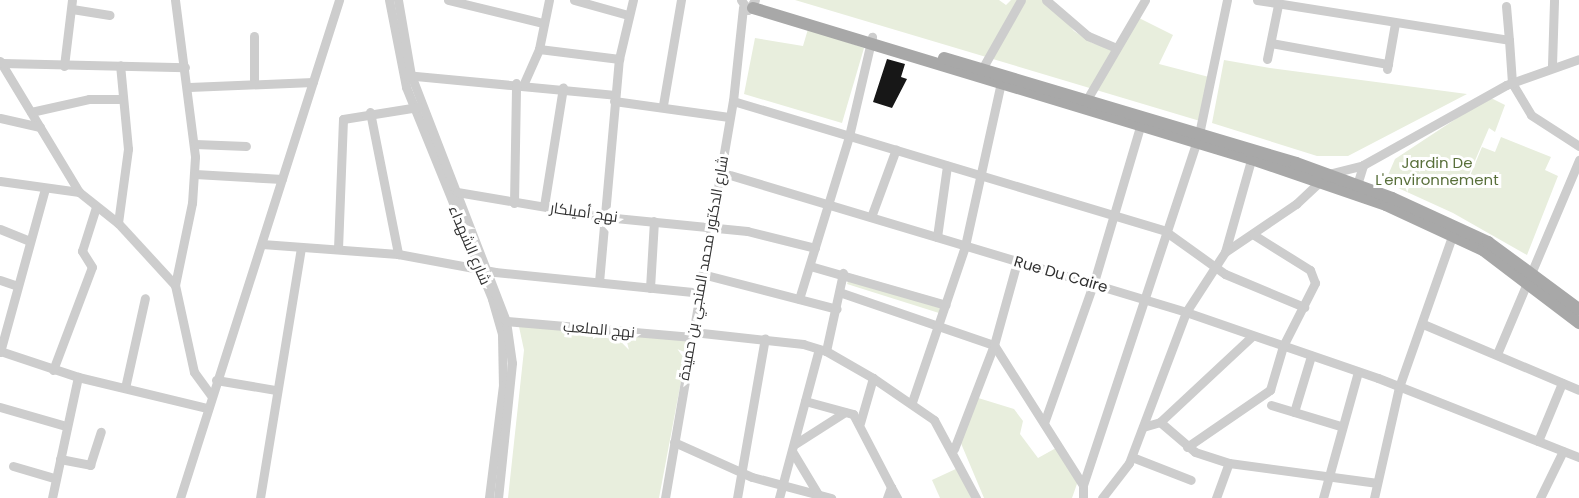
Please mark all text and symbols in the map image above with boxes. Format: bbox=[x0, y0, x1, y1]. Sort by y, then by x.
park label: Jardin De L'environnement bbox=[1375, 153, 1499, 188]
street label: شارع الدكتور محمد المنجي بن حميدة bbox=[674, 154, 732, 382]
street label: نهج أميلكار bbox=[549, 198, 619, 226]
street label: شارع الشهداء bbox=[445, 203, 495, 287]
street label: Rue Du Caire bbox=[1012, 252, 1110, 296]
street label: نهج الملعب bbox=[562, 317, 636, 341]

